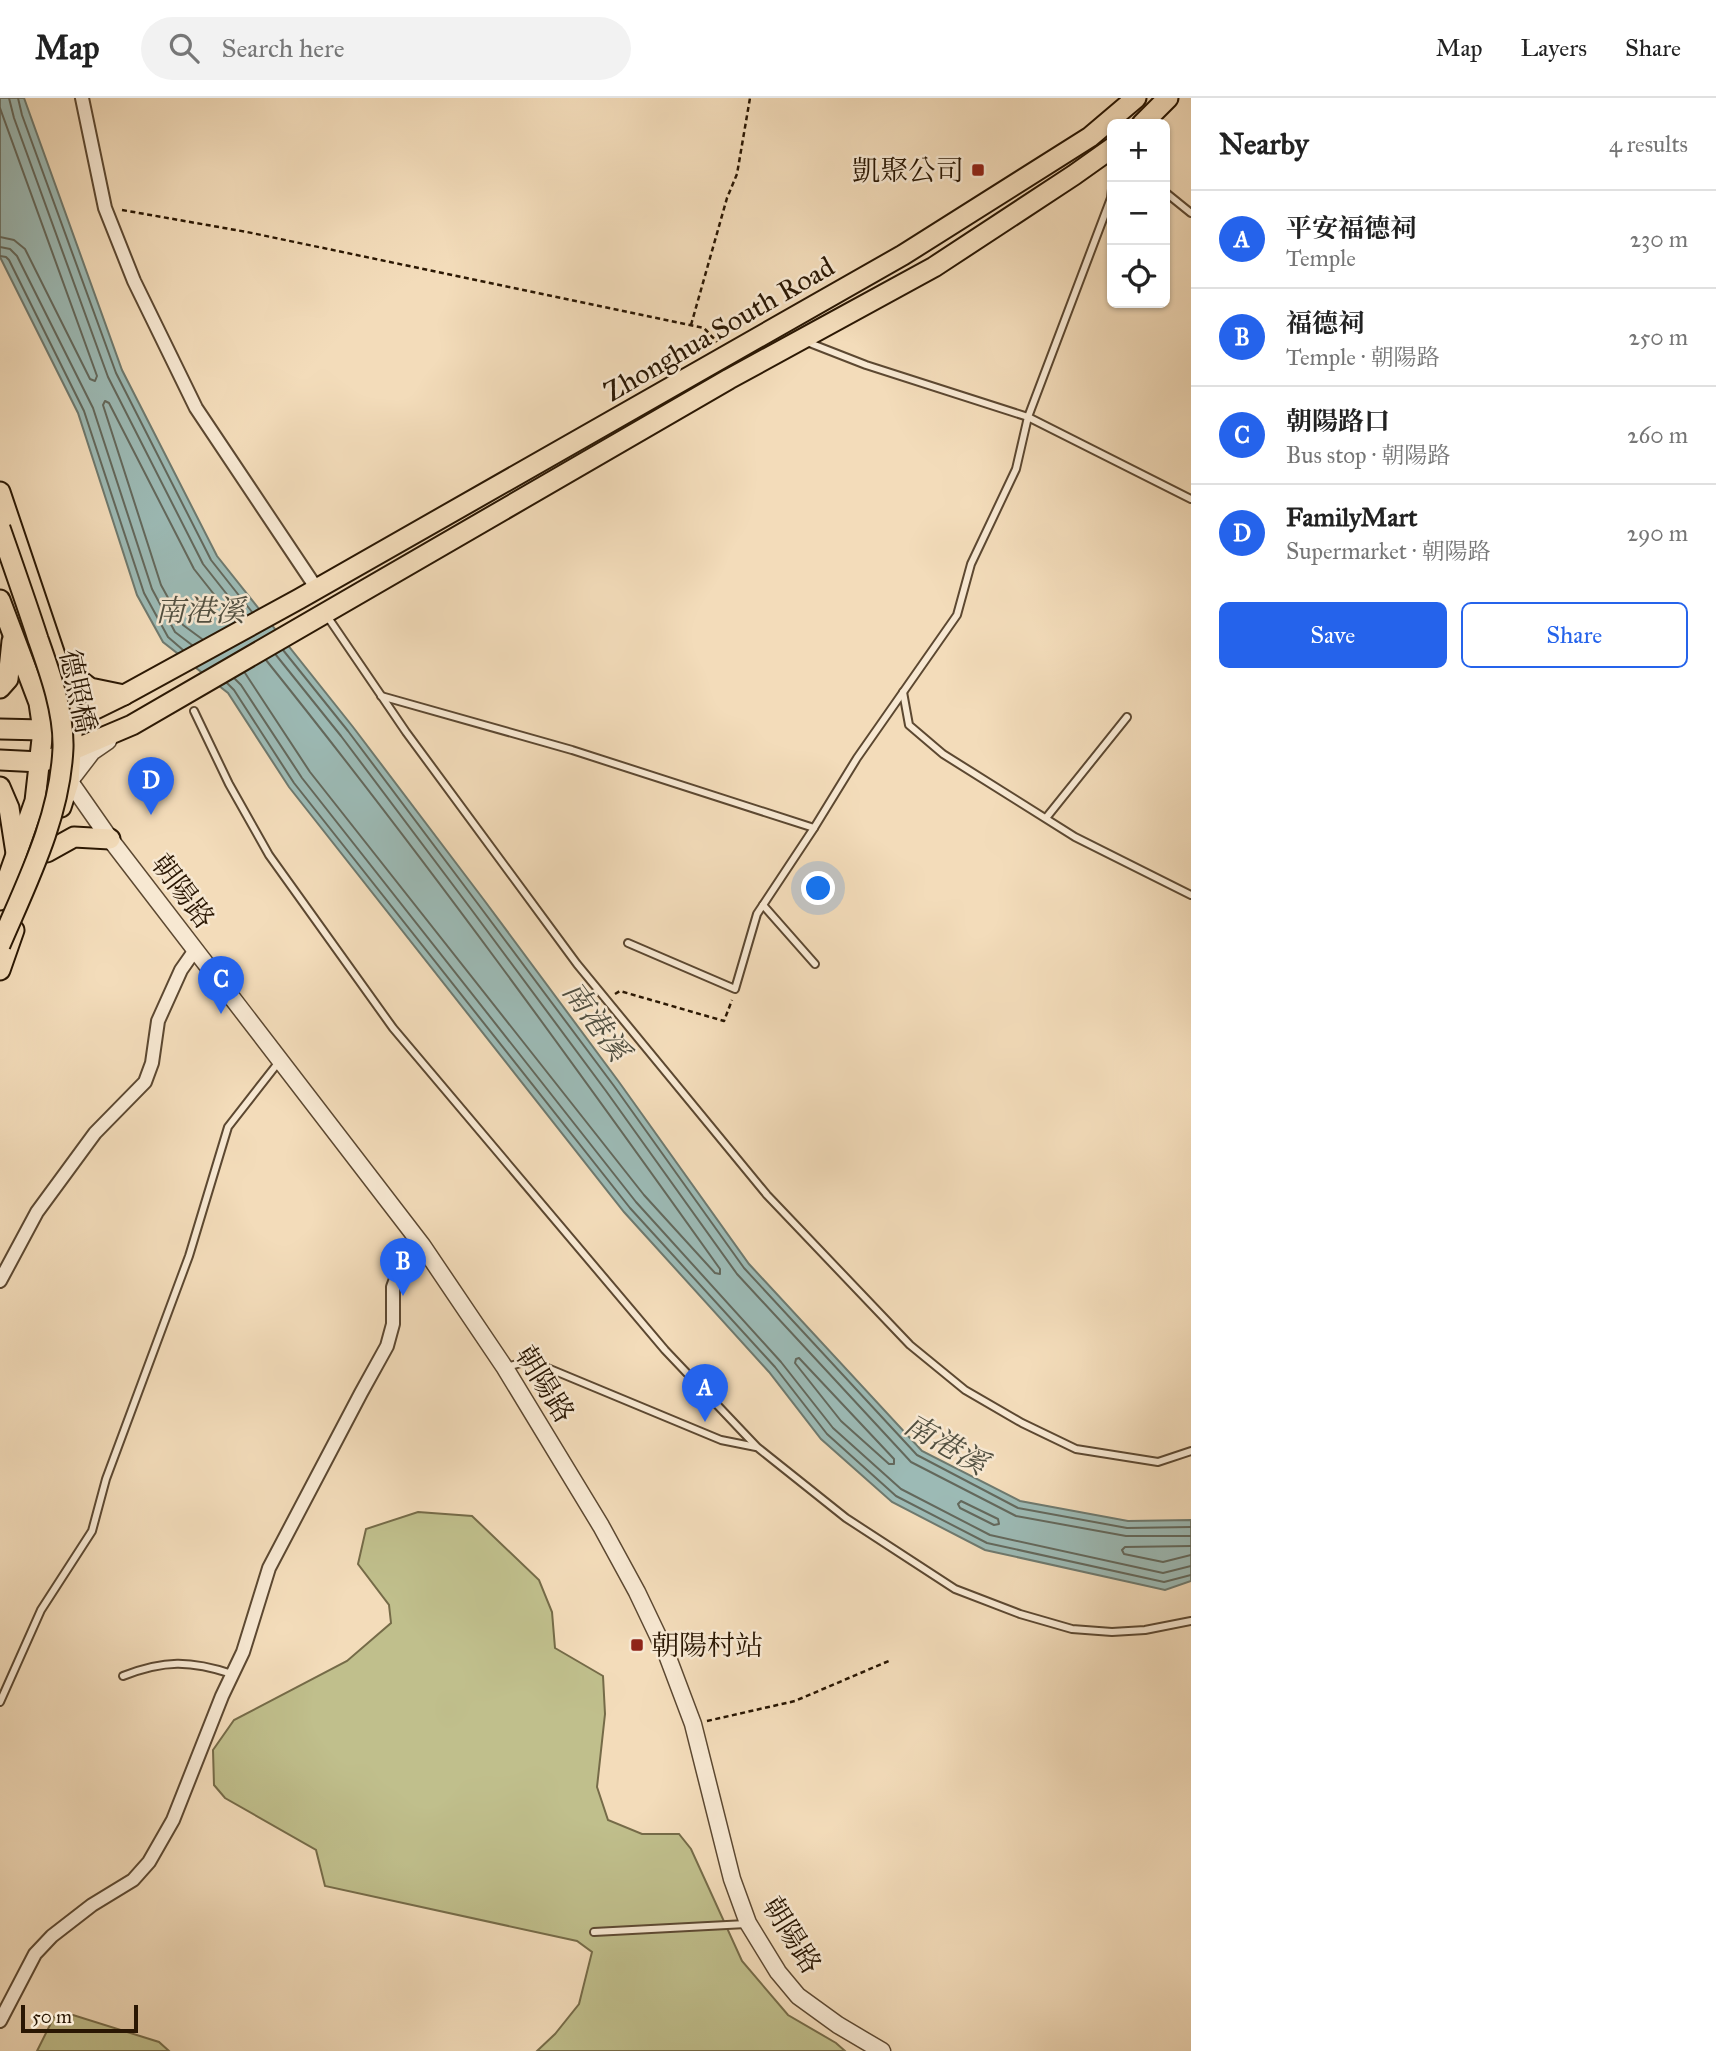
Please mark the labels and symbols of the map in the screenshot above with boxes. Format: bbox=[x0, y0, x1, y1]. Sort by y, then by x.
place label: 凱聚公司 bbox=[852, 153, 964, 188]
marker: 凱聚公司 bbox=[970, 162, 986, 178]
street label: Zhonghua South Road bbox=[598, 249, 840, 409]
water label: 南港溪 bbox=[155, 593, 248, 629]
street label: 德照橋 bbox=[52, 646, 104, 736]
pin: D bbox=[128, 757, 174, 815]
street label: 朝陽路 bbox=[144, 847, 222, 935]
your location bbox=[801, 871, 835, 905]
pin: C bbox=[198, 956, 244, 1014]
water label: 南港溪 bbox=[555, 974, 639, 1070]
pin: B bbox=[380, 1238, 426, 1296]
street label: 朝陽路 bbox=[508, 1339, 582, 1429]
pin: A bbox=[682, 1364, 728, 1422]
water label: 南港溪 bbox=[898, 1406, 997, 1484]
place label: 朝陽村站 bbox=[651, 1628, 763, 1663]
marker: 朝陽村站 bbox=[629, 1637, 645, 1653]
street label: 朝陽路 bbox=[755, 1890, 829, 1980]
scale bar bbox=[21, 2002, 138, 2034]

